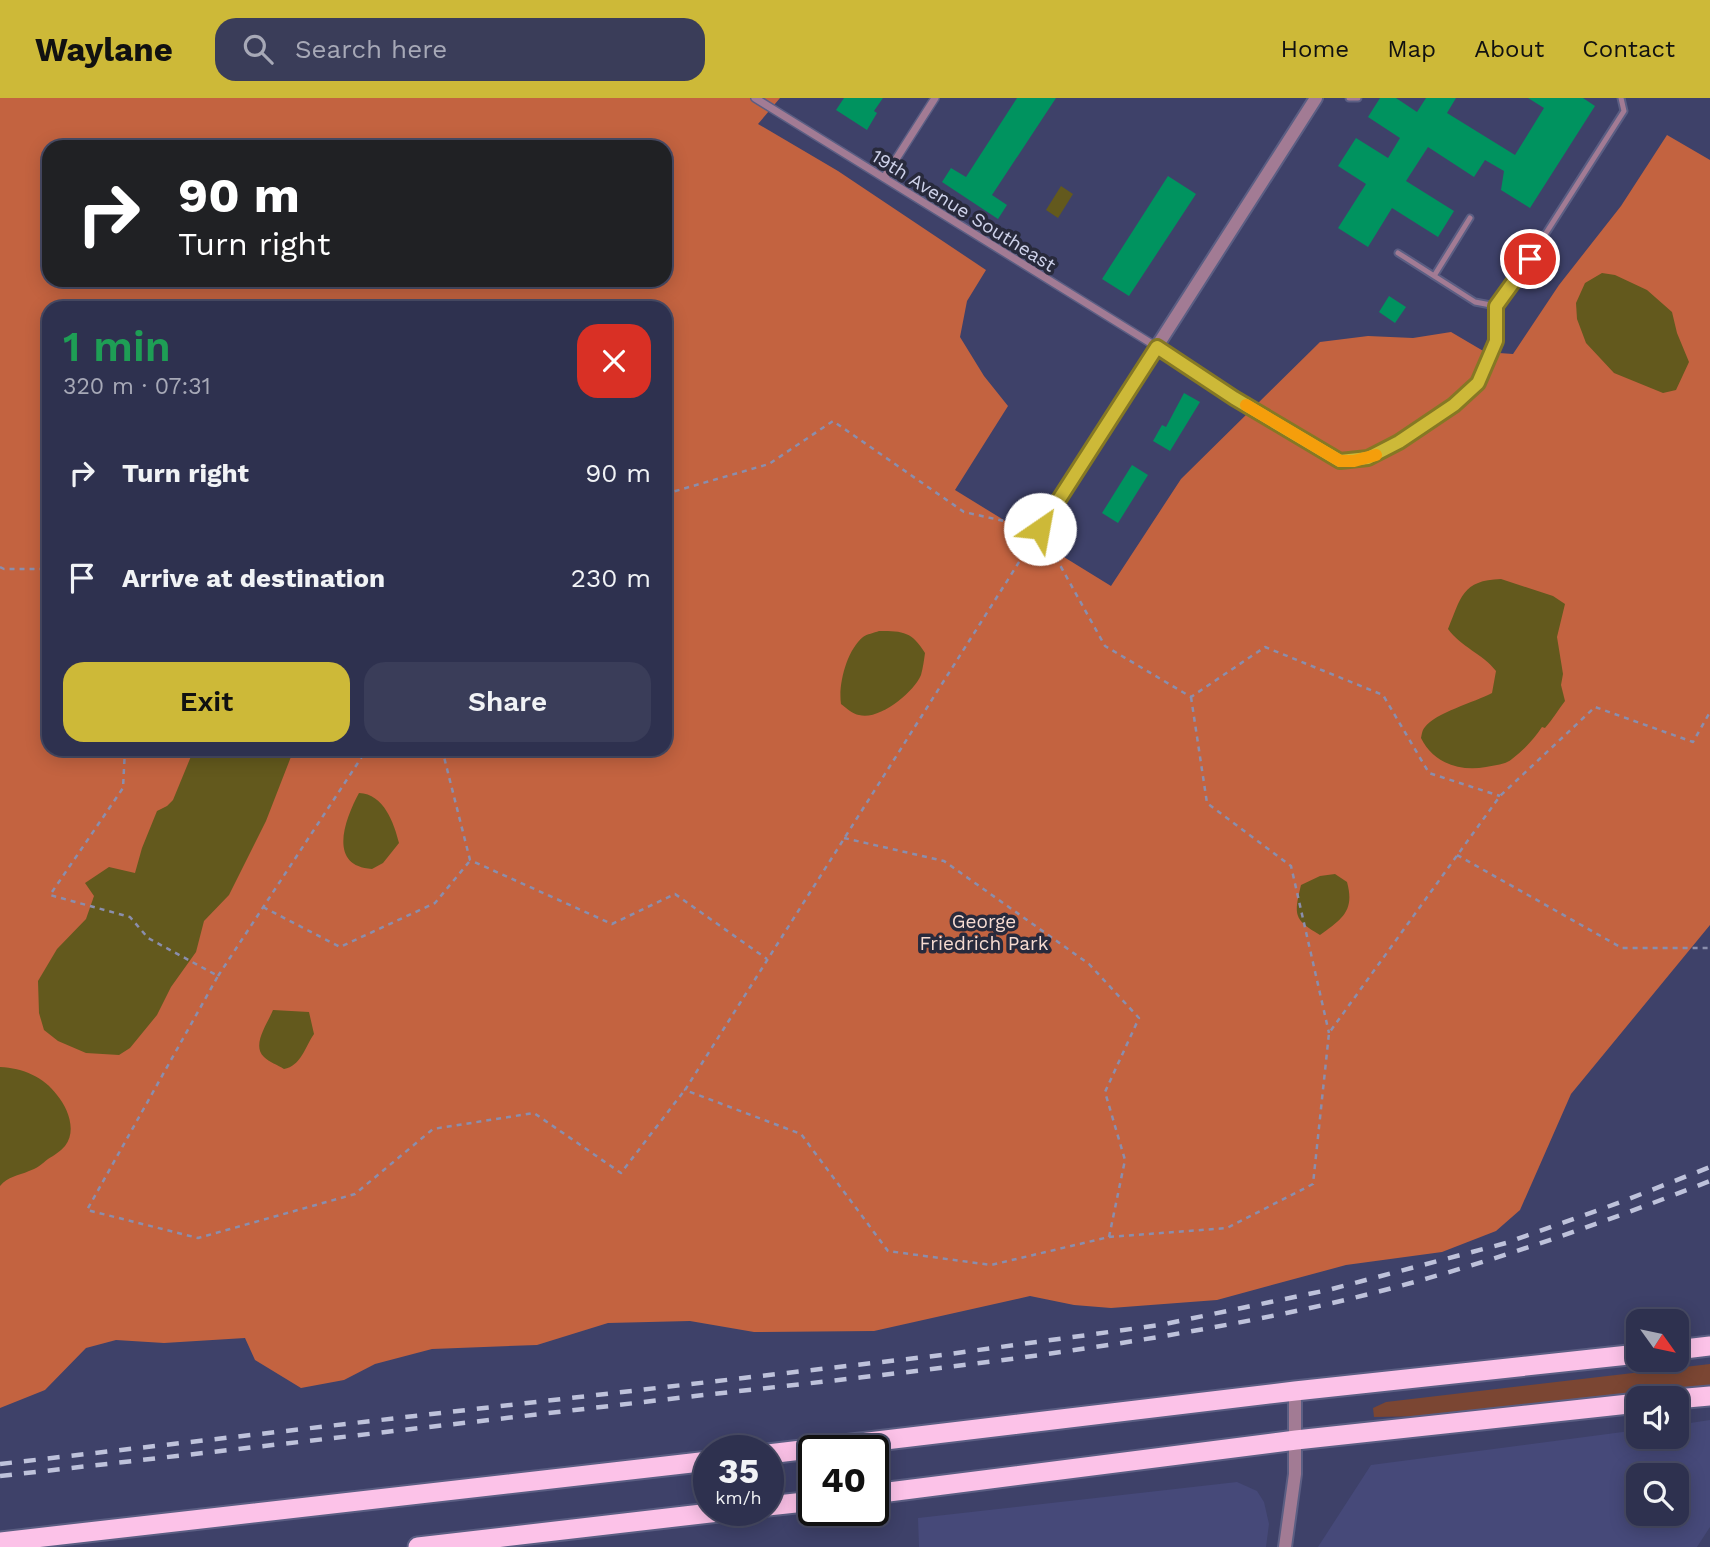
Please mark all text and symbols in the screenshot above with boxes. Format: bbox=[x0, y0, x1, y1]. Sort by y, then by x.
search box bbox=[215, 18, 705, 81]
text: Waylane bbox=[35, 30, 173, 69]
icon: search bbox=[239, 30, 277, 68]
text: Search here bbox=[295, 34, 447, 64]
text: Home bbox=[1281, 35, 1349, 63]
text: Map bbox=[1387, 35, 1436, 63]
text: About bbox=[1474, 35, 1544, 63]
text: Contact bbox=[1582, 35, 1675, 63]
street label: 19th Avenue Southeast bbox=[867, 144, 1060, 277]
text: 90 m bbox=[178, 166, 300, 224]
icon: right bbox=[63, 168, 154, 259]
text: Turn right bbox=[178, 225, 330, 263]
pin bbox=[1500, 229, 1560, 289]
icon: arrive bbox=[1511, 240, 1549, 278]
text: 1 min bbox=[63, 322, 171, 371]
button: close bbox=[577, 324, 651, 398]
text: 320 m · 07:31 bbox=[63, 373, 211, 400]
icon: right bbox=[63, 454, 101, 492]
text: Turn right bbox=[122, 458, 249, 488]
text: 90 m bbox=[585, 458, 651, 488]
position arrow bbox=[1003, 492, 1077, 566]
icon: arrive bbox=[63, 559, 101, 597]
text: Arrive at destination bbox=[122, 563, 385, 593]
text: 230 m bbox=[571, 563, 651, 593]
button: Exit bbox=[63, 662, 350, 742]
button: Share bbox=[364, 662, 651, 742]
park label: George Friedrich Park bbox=[919, 910, 1049, 955]
north arrow bbox=[1626, 1309, 1689, 1372]
map controls bbox=[1626, 1309, 1689, 1526]
button: sound bbox=[1626, 1386, 1689, 1449]
speed limit sign: 40 bbox=[798, 1435, 889, 1526]
text: 35 bbox=[718, 1450, 759, 1492]
button: search bbox=[1626, 1463, 1689, 1526]
text: km/h bbox=[715, 1487, 762, 1508]

